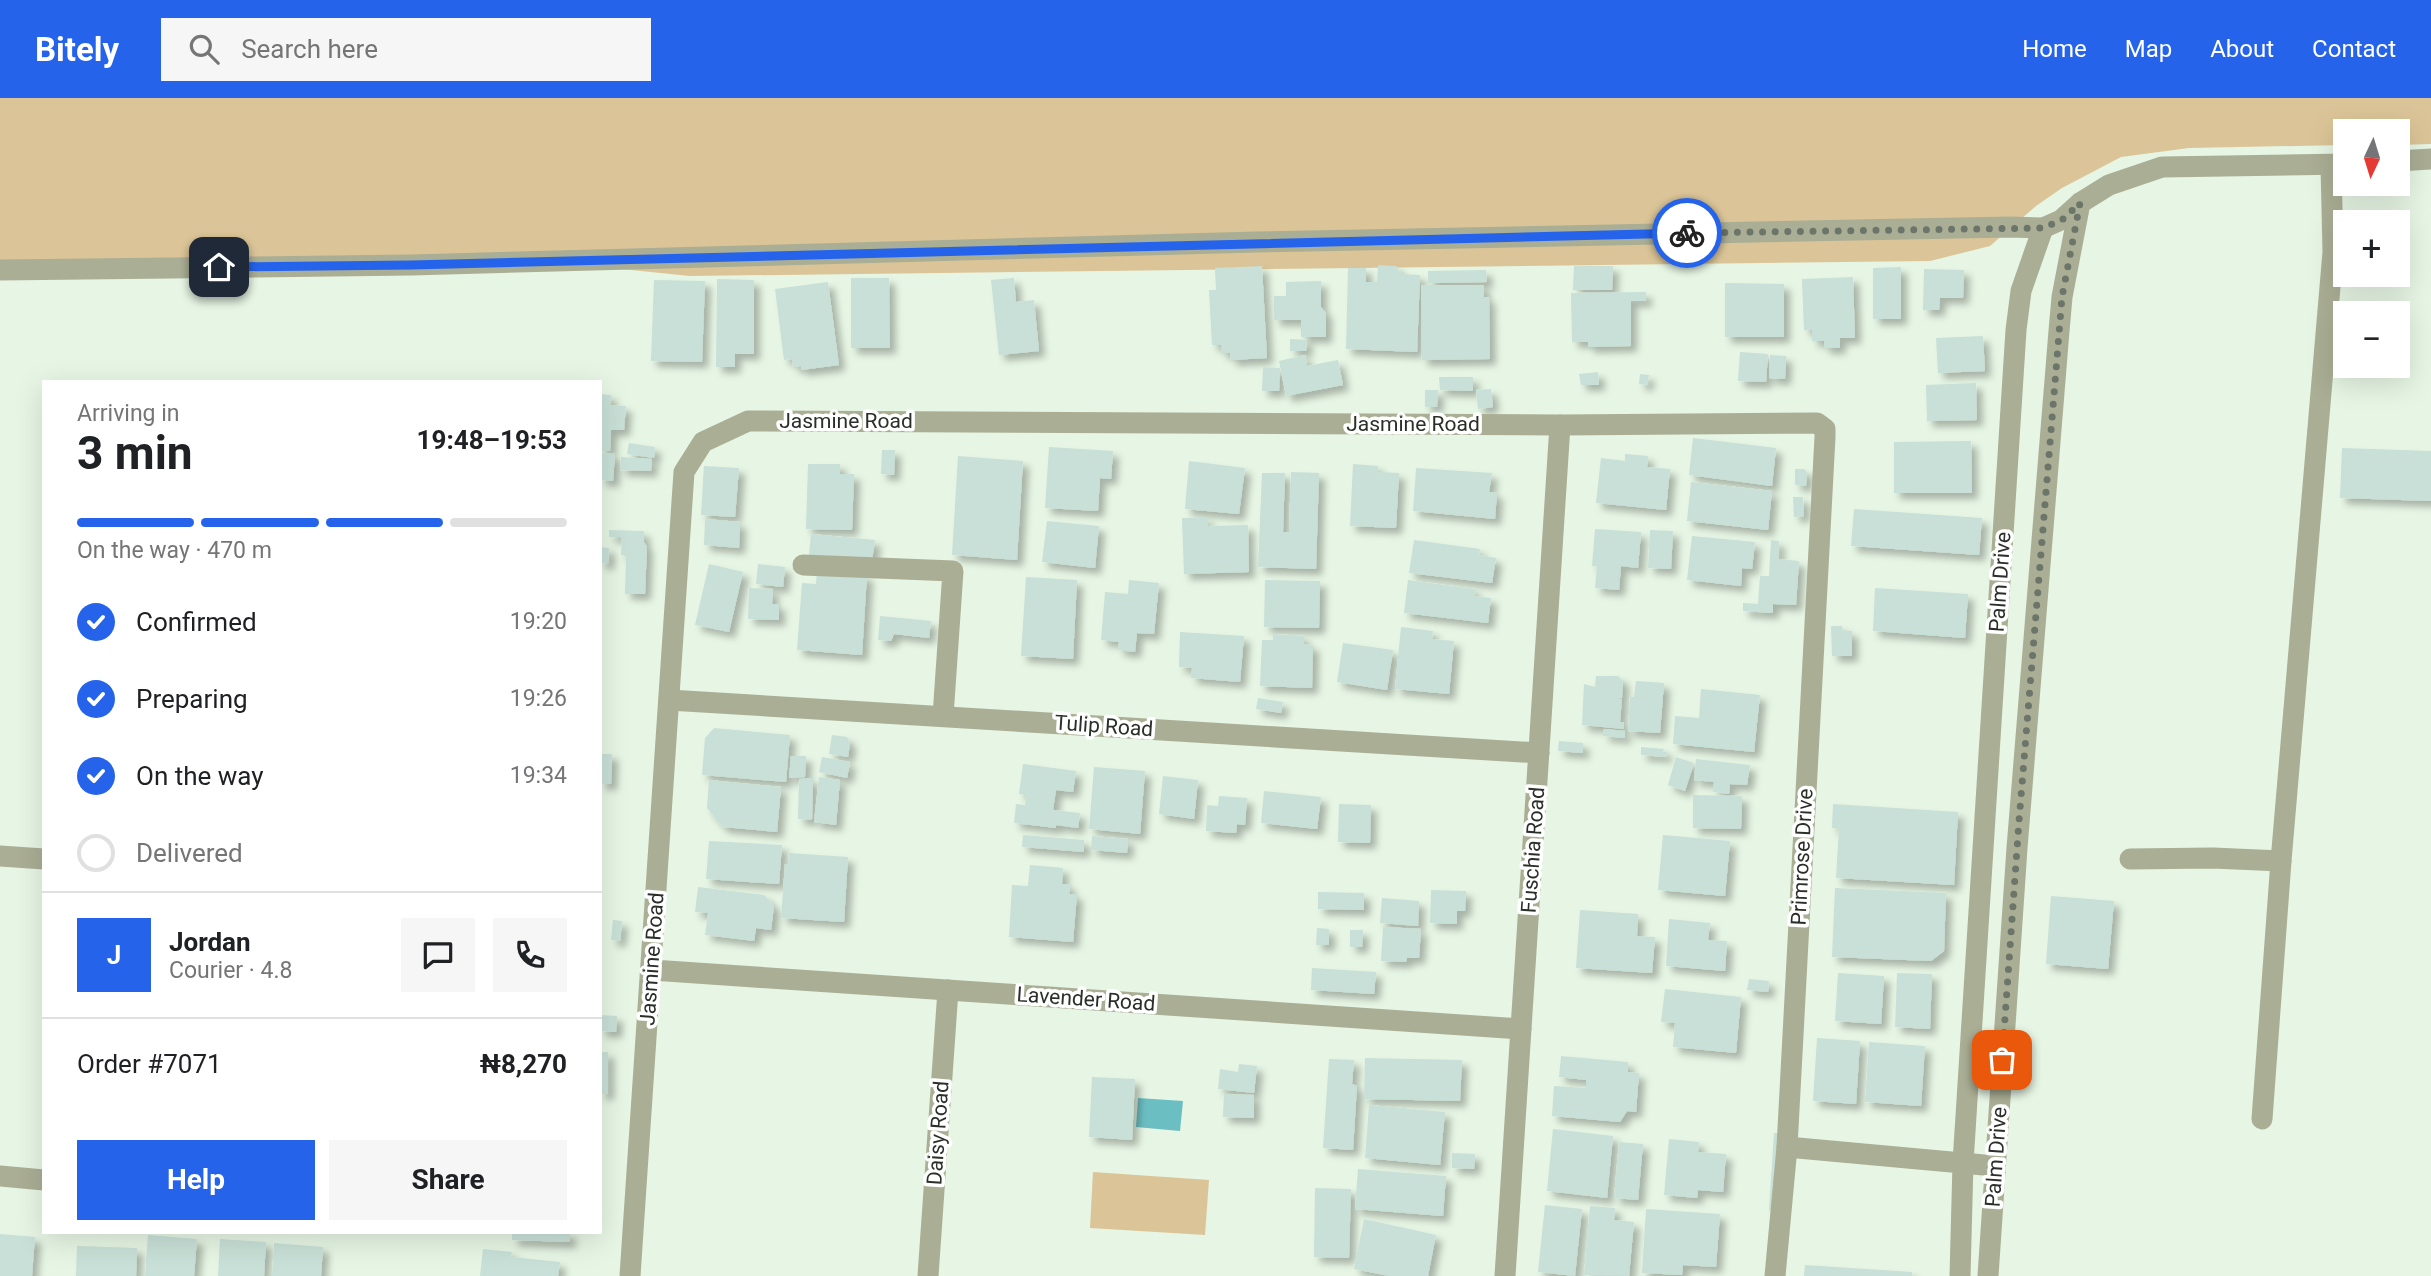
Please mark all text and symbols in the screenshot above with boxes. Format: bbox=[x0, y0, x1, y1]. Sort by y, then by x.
search box bbox=[161, 18, 651, 81]
text: Bitely bbox=[35, 30, 119, 69]
icon: search bbox=[185, 30, 223, 68]
text: Search here bbox=[241, 34, 378, 64]
text: Home bbox=[2022, 35, 2087, 63]
text: Map bbox=[2125, 35, 2172, 63]
text: About bbox=[2210, 35, 2274, 63]
text: Contact bbox=[2312, 35, 2396, 63]
north arrow bbox=[2333, 119, 2410, 196]
map controls bbox=[2333, 119, 2410, 378]
courier bbox=[1652, 198, 1722, 268]
button: + bbox=[2333, 210, 2410, 287]
icon: bike bbox=[1668, 214, 1706, 252]
pin bbox=[189, 237, 249, 297]
icon: home bbox=[200, 248, 238, 286]
button: − bbox=[2333, 301, 2410, 378]
text: Arriving in bbox=[77, 400, 180, 427]
street label: Jasmine Road bbox=[779, 409, 913, 433]
street label: Jasmine Road bbox=[1346, 412, 1480, 436]
text: 19:48–19:53 bbox=[417, 425, 567, 455]
text: 3 min bbox=[77, 426, 193, 480]
street label: Palm Drive bbox=[1985, 531, 2015, 633]
text: On the way · 470 m bbox=[77, 537, 272, 564]
icon: check bbox=[77, 603, 115, 641]
text: Confirmed bbox=[136, 607, 257, 637]
text: 19:20 bbox=[510, 608, 567, 635]
icon: check bbox=[77, 680, 115, 718]
text: Preparing bbox=[136, 684, 248, 714]
text: 19:26 bbox=[510, 685, 567, 712]
street label: Tulip Road bbox=[1054, 711, 1154, 741]
icon: check bbox=[77, 757, 115, 795]
text: On the way bbox=[136, 761, 264, 791]
text: 19:34 bbox=[510, 762, 567, 789]
street label: Fuschia Road bbox=[1517, 786, 1549, 914]
street label: Primrose Drive bbox=[1786, 788, 1818, 926]
text: Delivered bbox=[136, 838, 243, 868]
street label: Jasmine Road bbox=[635, 892, 669, 1026]
button: chat bbox=[401, 918, 475, 992]
button: phone bbox=[493, 918, 567, 992]
text: Jordan bbox=[169, 927, 251, 957]
text: J bbox=[107, 940, 121, 970]
text: Courier · 4.8 bbox=[169, 957, 292, 984]
street label: Lavender Road bbox=[1016, 982, 1156, 1016]
pin bbox=[1972, 1030, 2032, 1090]
icon: bag bbox=[1983, 1041, 2021, 1079]
text: Order #7071 bbox=[77, 1049, 222, 1079]
text: ₦8,270 bbox=[480, 1049, 567, 1079]
street label: Daisy Road bbox=[922, 1080, 954, 1186]
street label: Palm Drive bbox=[1981, 1106, 2011, 1208]
button: Help bbox=[77, 1140, 315, 1220]
button: Share bbox=[329, 1140, 567, 1220]

